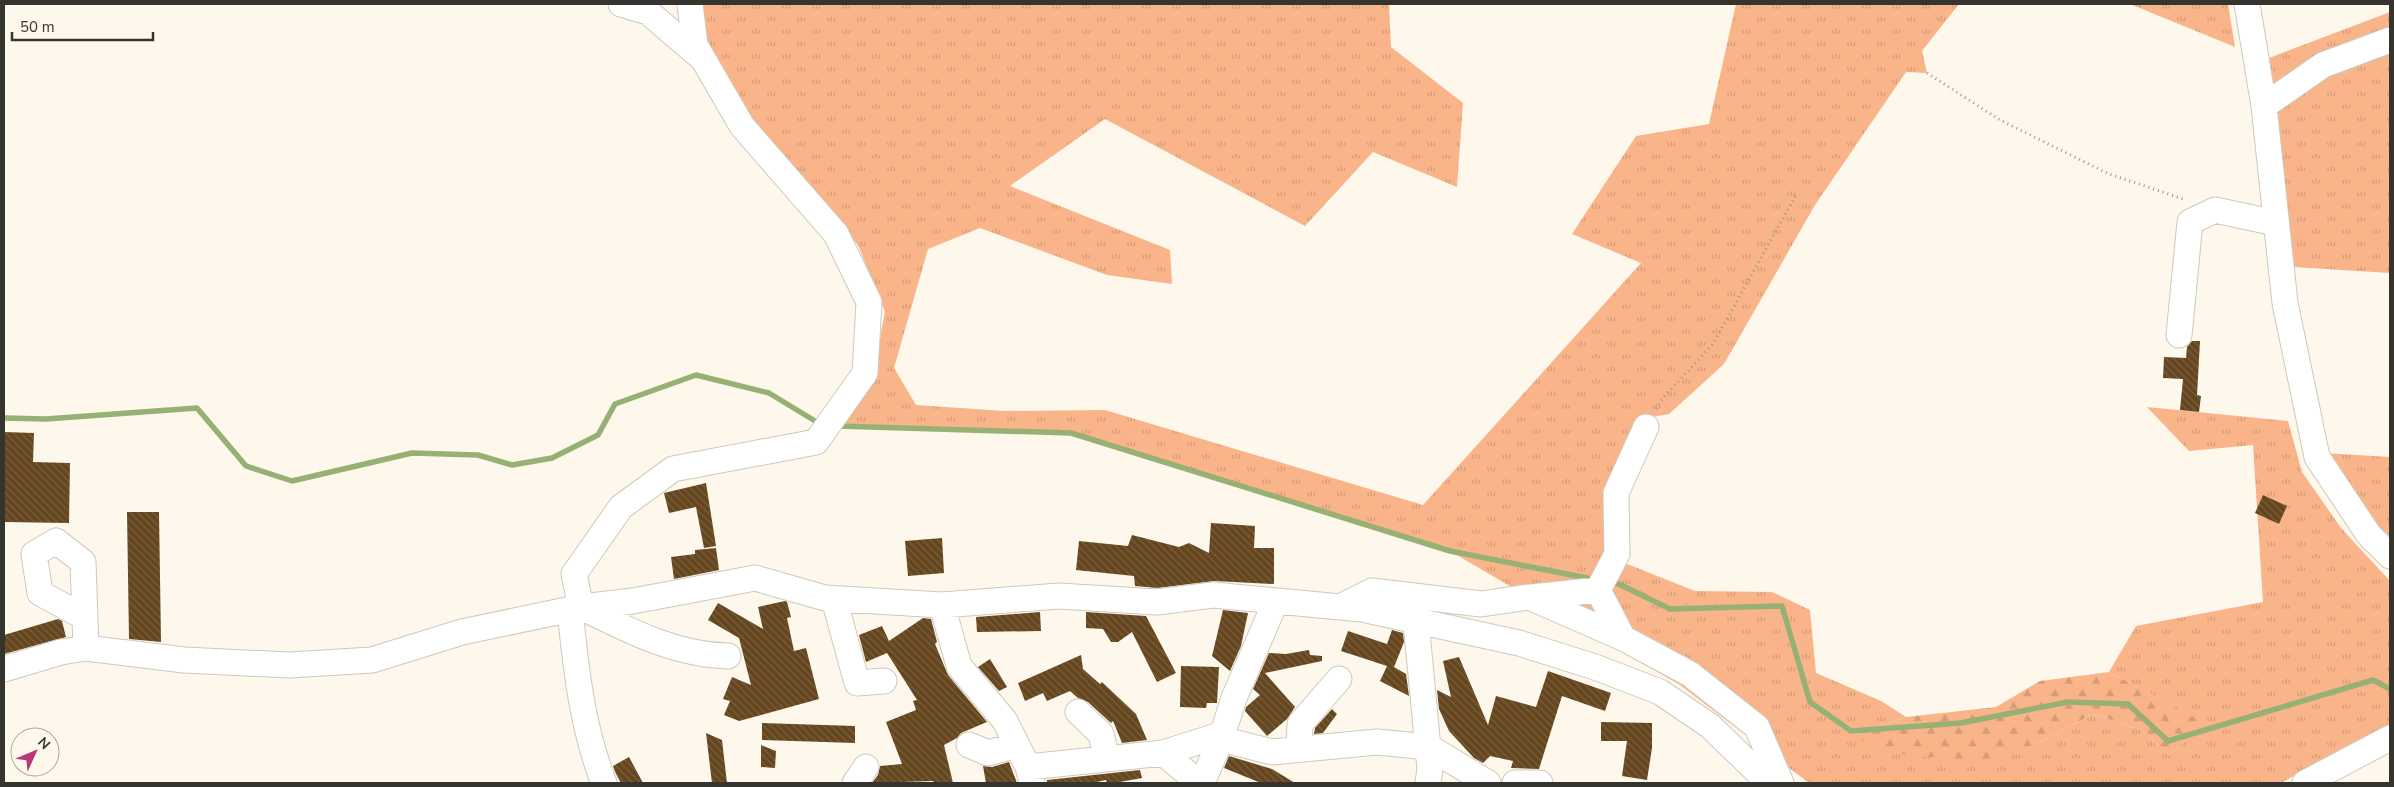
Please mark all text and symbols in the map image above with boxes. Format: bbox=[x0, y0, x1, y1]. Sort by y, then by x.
scale bar bbox=[12, 10, 154, 42]
text: 50 m bbox=[20, 17, 55, 37]
north arrow bbox=[10, 727, 60, 777]
text: N bbox=[34, 733, 54, 754]

